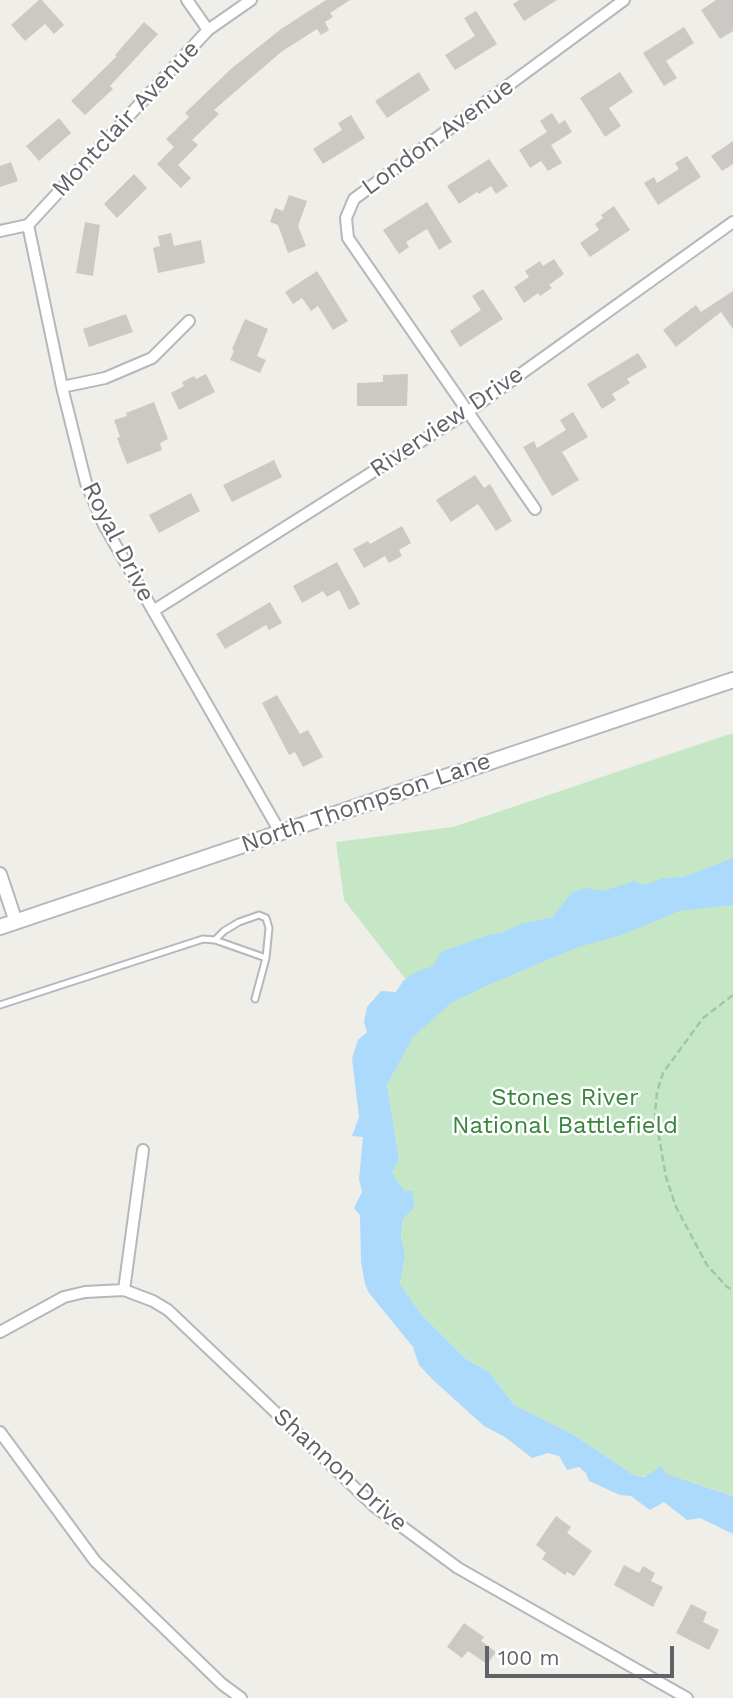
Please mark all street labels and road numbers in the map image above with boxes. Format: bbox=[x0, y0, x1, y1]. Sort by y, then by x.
street label: Montclair Avenue bbox=[46, 35, 206, 203]
street label: London Avenue bbox=[356, 72, 520, 202]
street label: Riverview Drive bbox=[365, 360, 529, 484]
street label: Royal Drive bbox=[76, 477, 160, 607]
street label: North Thompson Lane bbox=[237, 747, 495, 859]
street label: Shannon Drive bbox=[267, 1402, 413, 1538]

